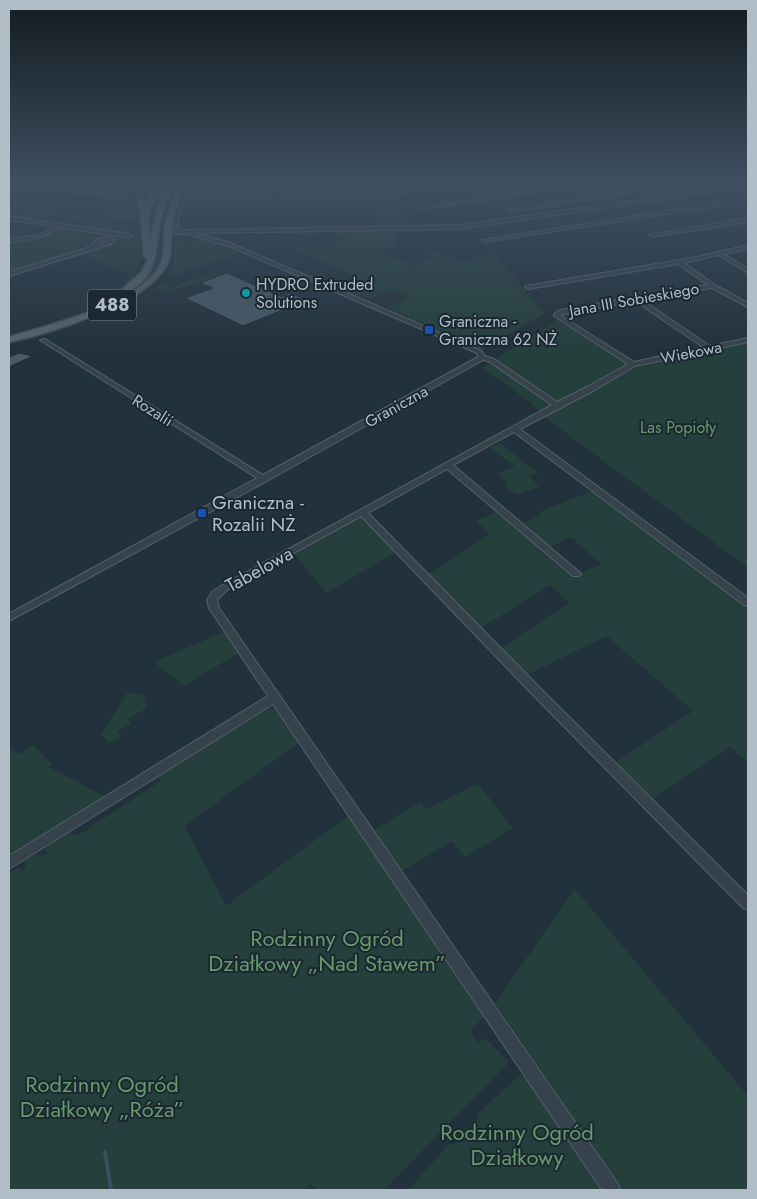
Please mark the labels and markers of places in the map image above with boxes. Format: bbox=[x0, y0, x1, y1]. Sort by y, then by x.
place label: HYDRO Extruded Solutions bbox=[256, 273, 373, 314]
marker: HYDRO Extruded Solutions bbox=[240, 287, 252, 299]
place label: Graniczna - Graniczna 62 NŻ bbox=[439, 310, 558, 351]
marker: Graniczna - Graniczna 62 NŻ bbox=[423, 324, 435, 336]
place label: Graniczna - Rozalii NŻ bbox=[212, 489, 304, 538]
marker: Graniczna - Rozalii NŻ bbox=[196, 507, 208, 519]

